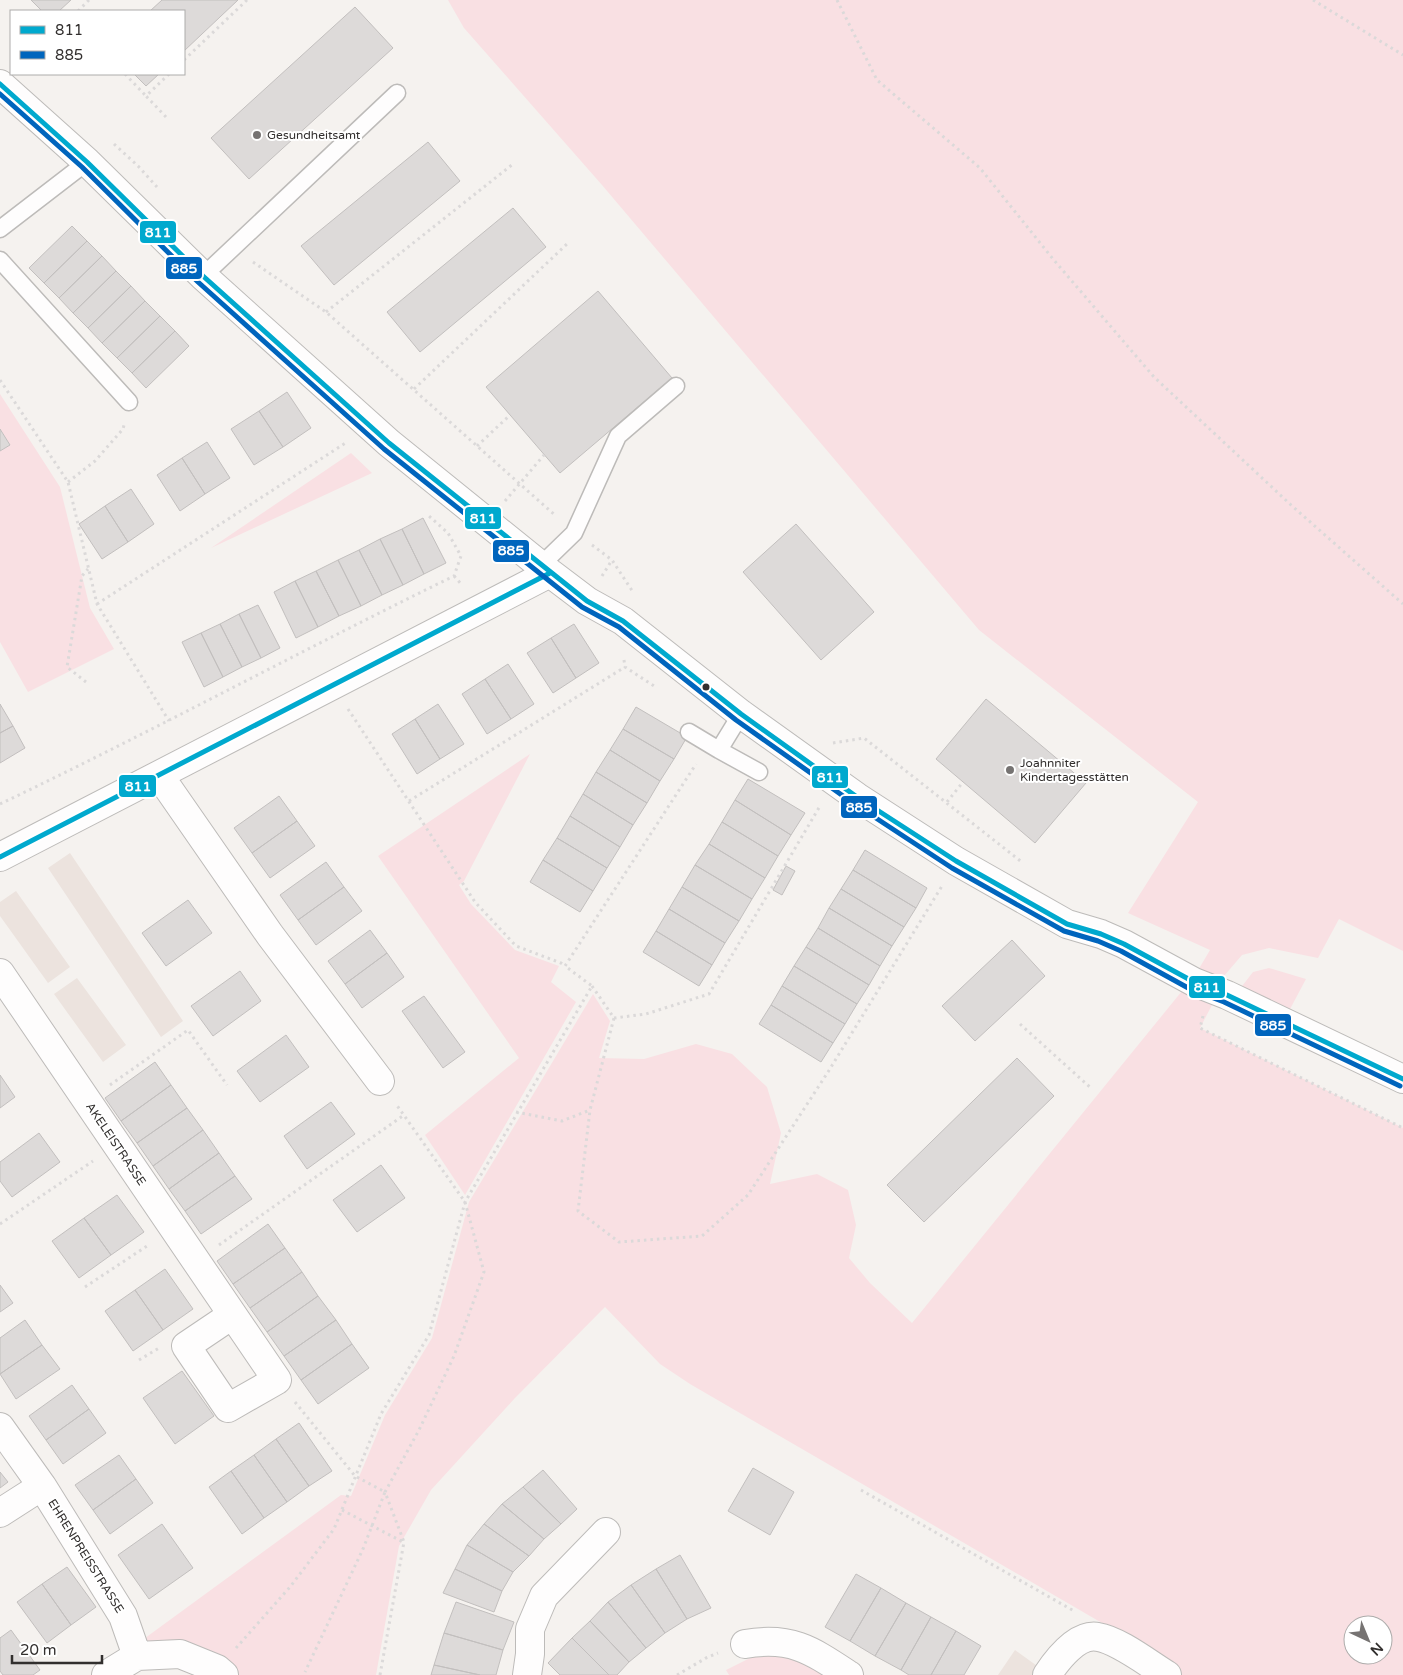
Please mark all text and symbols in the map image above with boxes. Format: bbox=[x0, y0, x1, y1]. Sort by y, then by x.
legend bbox=[10, 10, 185, 75]
text: 811 bbox=[55, 21, 83, 39]
text: 885 bbox=[55, 46, 83, 64]
place label: Gesundheitsamt bbox=[267, 128, 361, 142]
marker: Gesundheitsamt bbox=[251, 129, 263, 141]
line badge: 811 bbox=[139, 220, 177, 244]
text: 811 bbox=[145, 224, 171, 241]
line badge: 885 bbox=[165, 256, 203, 280]
text: 885 bbox=[171, 260, 197, 277]
line badge: 811 bbox=[464, 506, 502, 530]
text: 811 bbox=[470, 510, 496, 527]
line badge: 885 bbox=[492, 539, 530, 563]
text: 885 bbox=[498, 542, 524, 559]
unlabelled marker bbox=[701, 682, 711, 692]
place label: Joahnniter Kindertagesstätten bbox=[1020, 756, 1129, 784]
marker: Joahnniter Kindertagesstätten bbox=[1004, 764, 1016, 776]
line badge: 811 bbox=[811, 765, 849, 789]
text: 811 bbox=[817, 769, 843, 786]
line badge: 811 bbox=[118, 774, 157, 798]
text: 811 bbox=[125, 778, 151, 795]
line badge: 885 bbox=[840, 795, 878, 819]
text: 885 bbox=[846, 799, 872, 816]
line badge: 811 bbox=[1188, 975, 1226, 999]
text: 811 bbox=[1194, 979, 1220, 996]
line badge: 885 bbox=[1254, 1013, 1292, 1037]
text: 885 bbox=[1260, 1017, 1286, 1034]
street label: AKELEISTRASSE bbox=[83, 1100, 149, 1188]
street label: EHRENPREISSTRASSE bbox=[45, 1496, 127, 1616]
north arrow bbox=[1343, 1615, 1393, 1665]
scale bar bbox=[12, 1632, 102, 1664]
text: N bbox=[1367, 1639, 1387, 1659]
text: 20 m bbox=[20, 1641, 57, 1659]

